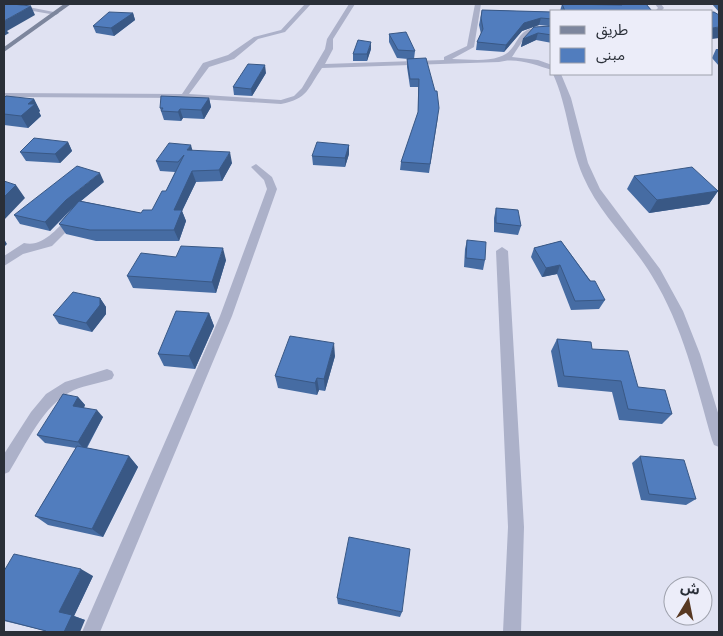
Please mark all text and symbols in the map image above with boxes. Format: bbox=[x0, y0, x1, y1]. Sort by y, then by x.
legend bbox=[550, 10, 713, 75]
text: طريق bbox=[596, 21, 628, 40]
text: مبنى bbox=[596, 46, 625, 64]
north arrow bbox=[663, 576, 713, 626]
text: ش bbox=[679, 579, 701, 598]

